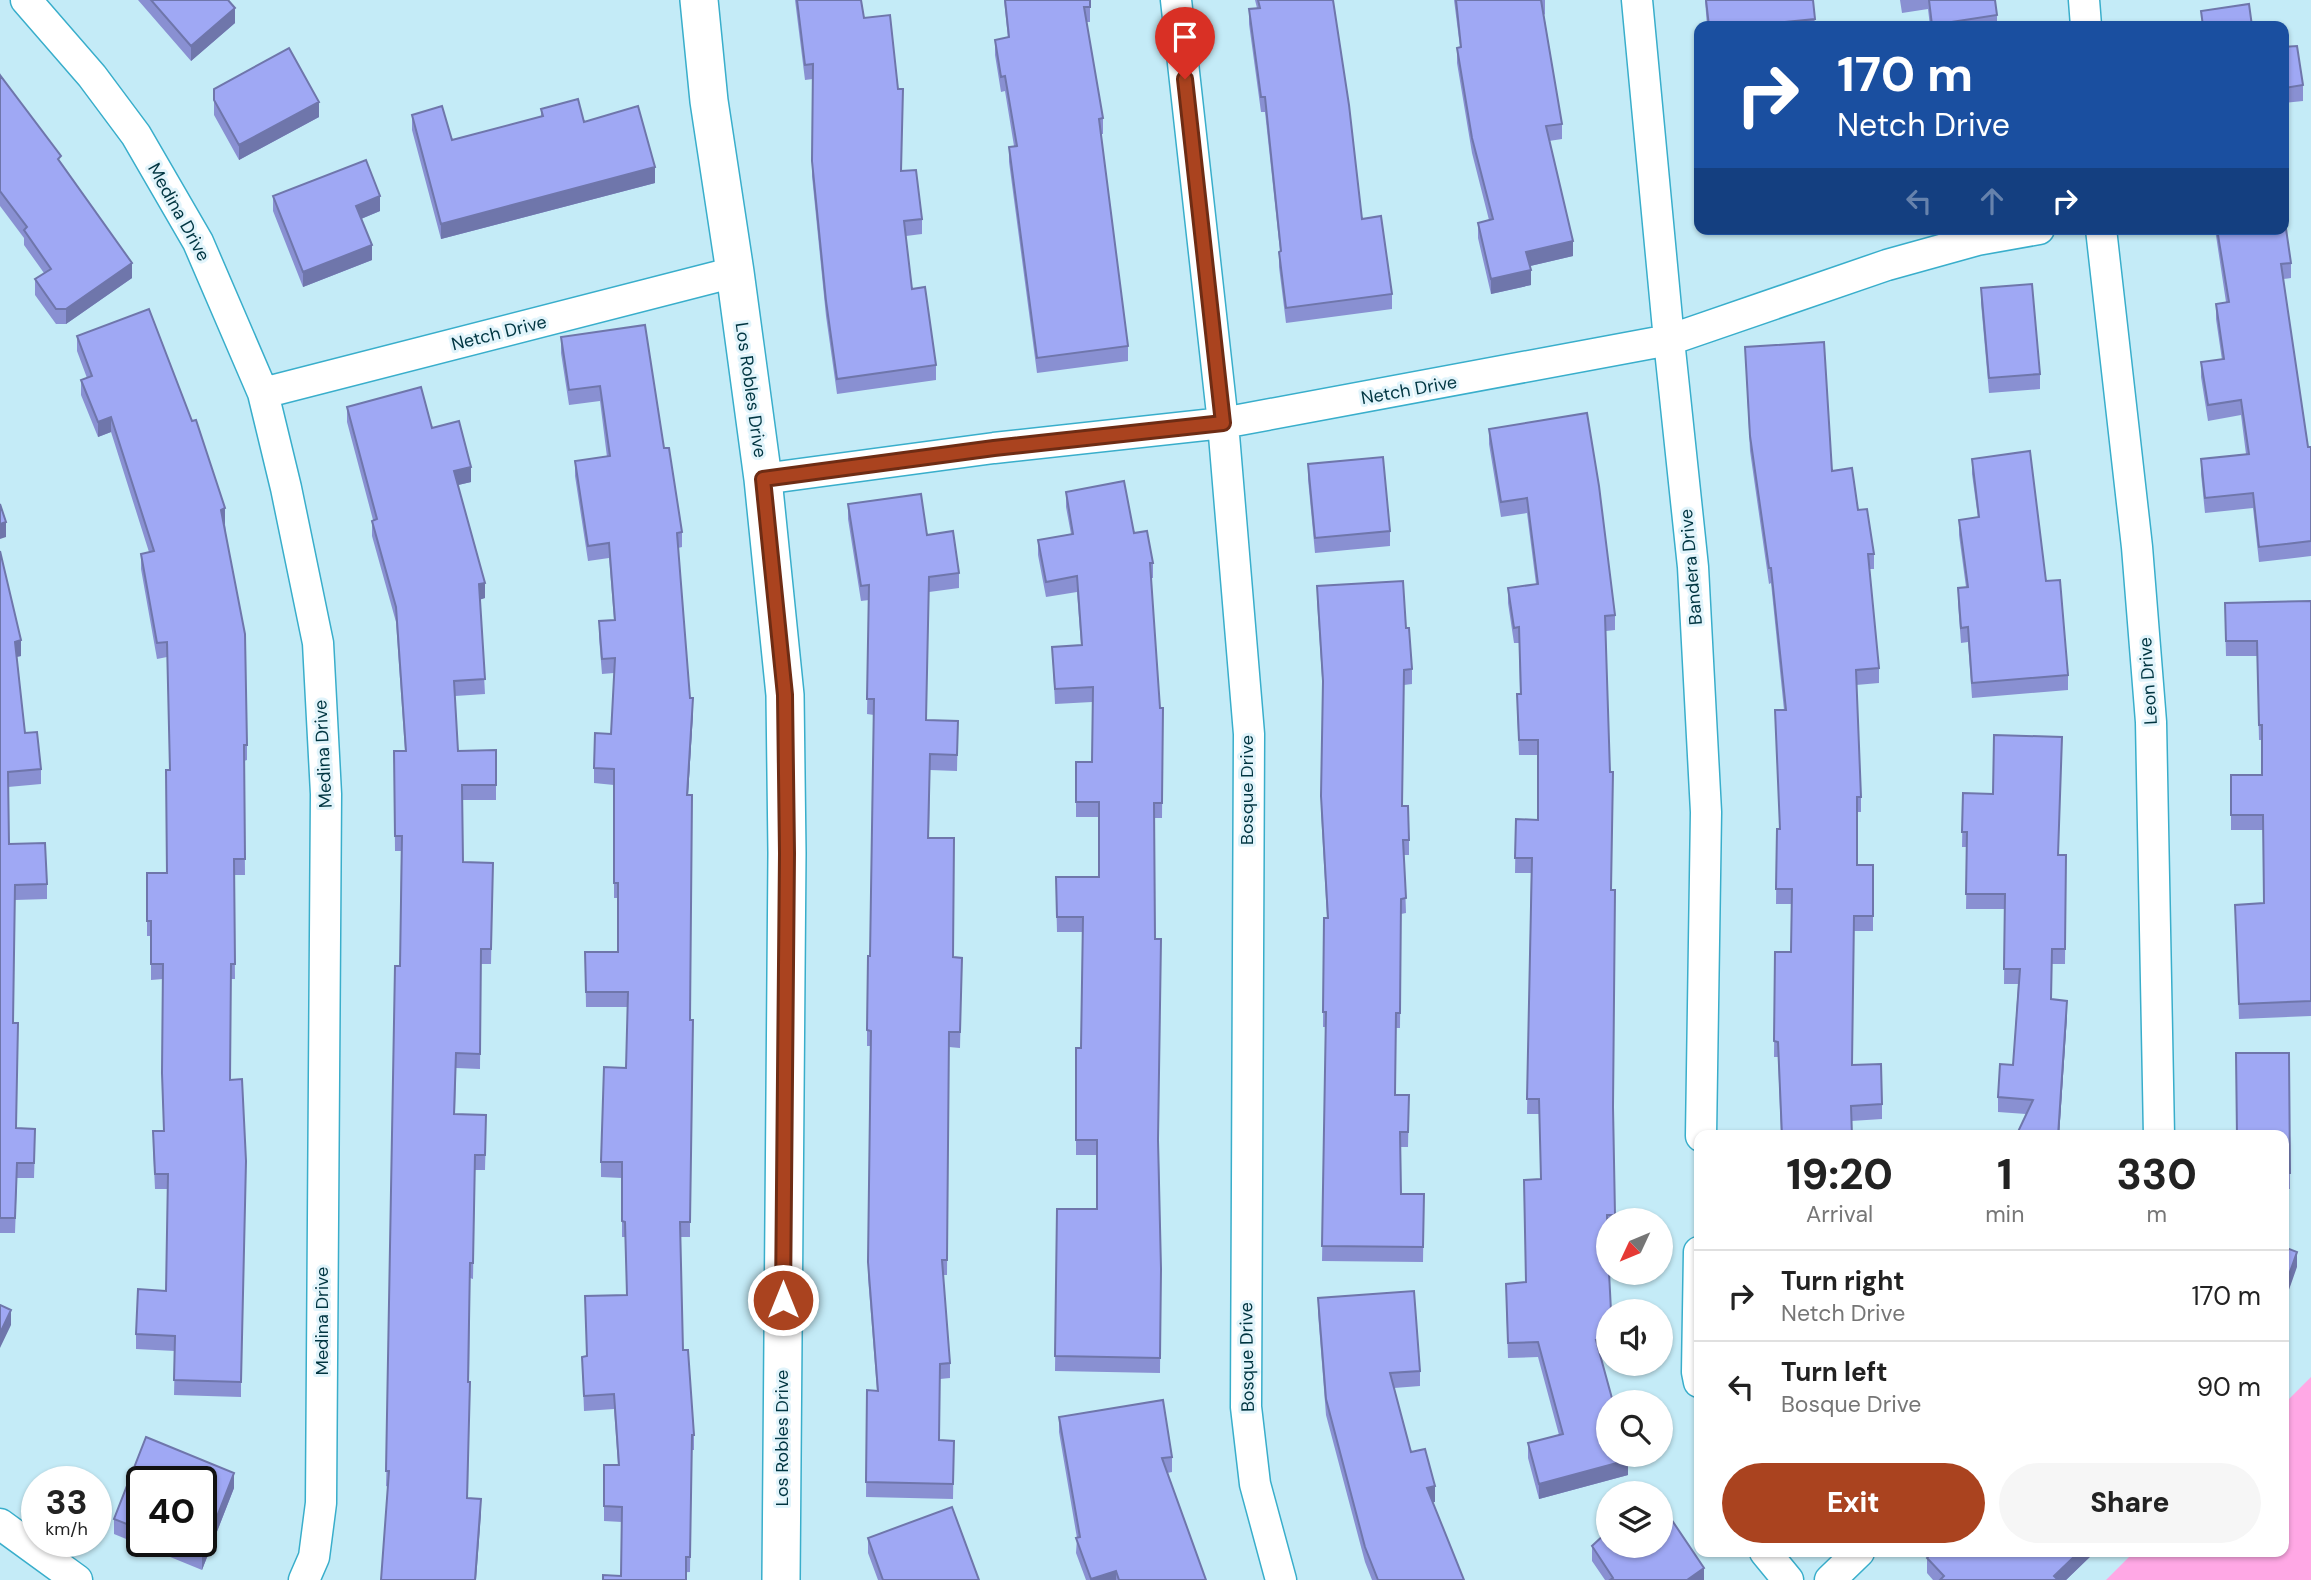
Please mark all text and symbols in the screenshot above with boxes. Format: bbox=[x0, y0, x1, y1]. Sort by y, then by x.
pin bbox=[1155, 7, 1215, 79]
icon: arrive bbox=[1166, 18, 1204, 56]
text: 170 m bbox=[1837, 42, 1973, 106]
icon: right bbox=[1722, 49, 1813, 140]
text: Netch Drive bbox=[1837, 104, 2010, 146]
street label: Medina Drive bbox=[142, 159, 216, 265]
icon: left bbox=[1900, 182, 1938, 220]
icon: ahead bbox=[1973, 182, 2011, 220]
icon: right bbox=[2046, 182, 2084, 220]
street label: Netch Drive bbox=[449, 310, 549, 356]
street label: Los Robles Drive bbox=[730, 321, 772, 459]
street label: Netch Drive bbox=[1359, 370, 1459, 410]
street label: Bandera Drive bbox=[1674, 508, 1708, 626]
street label: Leon Drive bbox=[2133, 636, 2163, 726]
street label: Medina Drive bbox=[308, 699, 338, 809]
street label: Bosque Drive bbox=[1235, 735, 1259, 845]
text: 19:20 bbox=[1786, 1147, 1893, 1202]
text: 1 bbox=[1997, 1147, 2012, 1202]
text: 330 bbox=[2116, 1147, 2197, 1202]
text: Arrival bbox=[1806, 1199, 1873, 1229]
text: min bbox=[1985, 1199, 2024, 1229]
text: m bbox=[2146, 1199, 2167, 1229]
north arrow bbox=[1596, 1208, 1673, 1284]
map controls bbox=[1596, 1208, 1673, 1558]
position arrow bbox=[746, 1263, 820, 1337]
text: Turn right bbox=[1781, 1264, 1905, 1298]
street label: Medina Drive bbox=[310, 1267, 334, 1375]
icon: right bbox=[1722, 1277, 1760, 1315]
text: 170 m bbox=[2192, 1279, 2261, 1313]
text: Netch Drive bbox=[1781, 1298, 1905, 1328]
button: sound bbox=[1596, 1299, 1673, 1376]
street label: Bosque Drive bbox=[1234, 1302, 1260, 1412]
text: Turn left bbox=[1781, 1355, 1888, 1389]
icon: left bbox=[1722, 1368, 1760, 1406]
street label: Los Robles Drive bbox=[770, 1370, 794, 1506]
text: 90 m bbox=[2197, 1370, 2261, 1404]
text: Bosque Drive bbox=[1781, 1389, 1921, 1419]
button: search bbox=[1596, 1390, 1673, 1467]
button: Exit bbox=[1722, 1463, 1985, 1543]
button: Share bbox=[1999, 1463, 2261, 1543]
speed limit sign: 40 bbox=[126, 1466, 217, 1557]
text: 33 bbox=[45, 1479, 88, 1525]
button: layers bbox=[1596, 1481, 1673, 1558]
text: km/h bbox=[45, 1517, 88, 1541]

